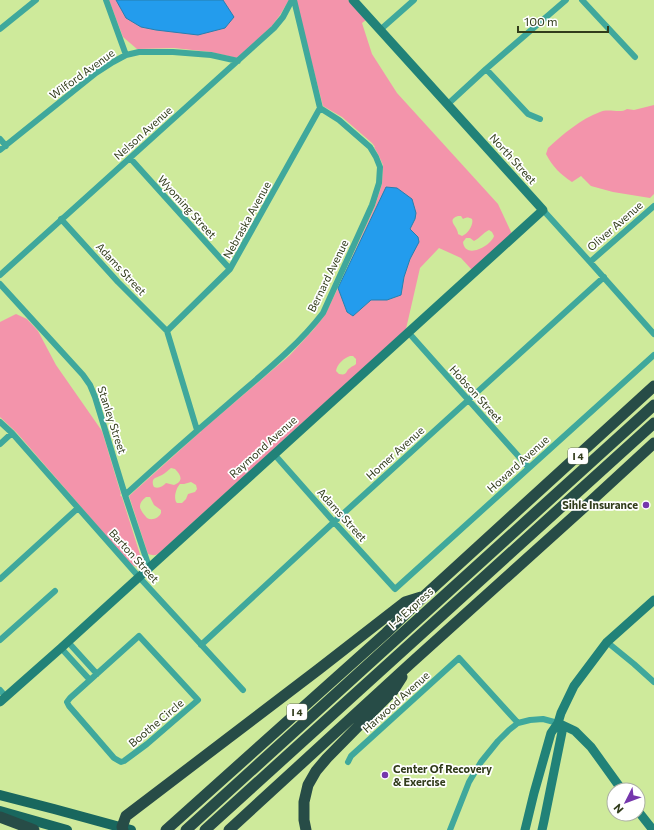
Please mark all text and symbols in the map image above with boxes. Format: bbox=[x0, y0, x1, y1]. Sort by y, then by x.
scale bar bbox=[518, 8, 608, 34]
text: 100 m bbox=[524, 14, 558, 28]
street label: Wilford Avenue bbox=[47, 46, 117, 101]
street label: Nelson Avenue bbox=[111, 103, 174, 162]
street label: North Street bbox=[487, 131, 540, 187]
street label: Wyoming Street bbox=[155, 172, 220, 241]
street label: Nebraska Avenue bbox=[220, 179, 273, 261]
street label: Oliver Avenue bbox=[584, 198, 645, 253]
street label: Bernard Avenue bbox=[304, 237, 351, 314]
street label: Adams Street bbox=[94, 240, 149, 298]
street label: Hobson Street bbox=[447, 362, 506, 425]
street label: Stanley Street bbox=[95, 384, 130, 456]
street label: Raymond Avenue bbox=[226, 413, 299, 480]
street label: Homer Avenue bbox=[363, 423, 426, 482]
street label: Howard Avenue bbox=[484, 432, 551, 495]
road number: I 4 bbox=[568, 448, 588, 464]
street label: Adams Street bbox=[315, 485, 370, 544]
place label: Sihle Insurance bbox=[562, 498, 638, 511]
marker: Sihle Insurance bbox=[641, 500, 651, 510]
street label: Barton Street bbox=[107, 526, 162, 586]
street label: I-4 Express bbox=[386, 584, 436, 631]
street label: Harwood Avenue bbox=[360, 668, 432, 735]
street label: Boothe Circle bbox=[126, 696, 186, 749]
road number: I 4 bbox=[287, 704, 307, 720]
place label: Center Of Recovery & Exercise bbox=[393, 762, 492, 788]
marker: Center Of Recovery & Exercise bbox=[380, 770, 390, 780]
north arrow bbox=[606, 782, 646, 822]
text: N bbox=[611, 802, 626, 816]

